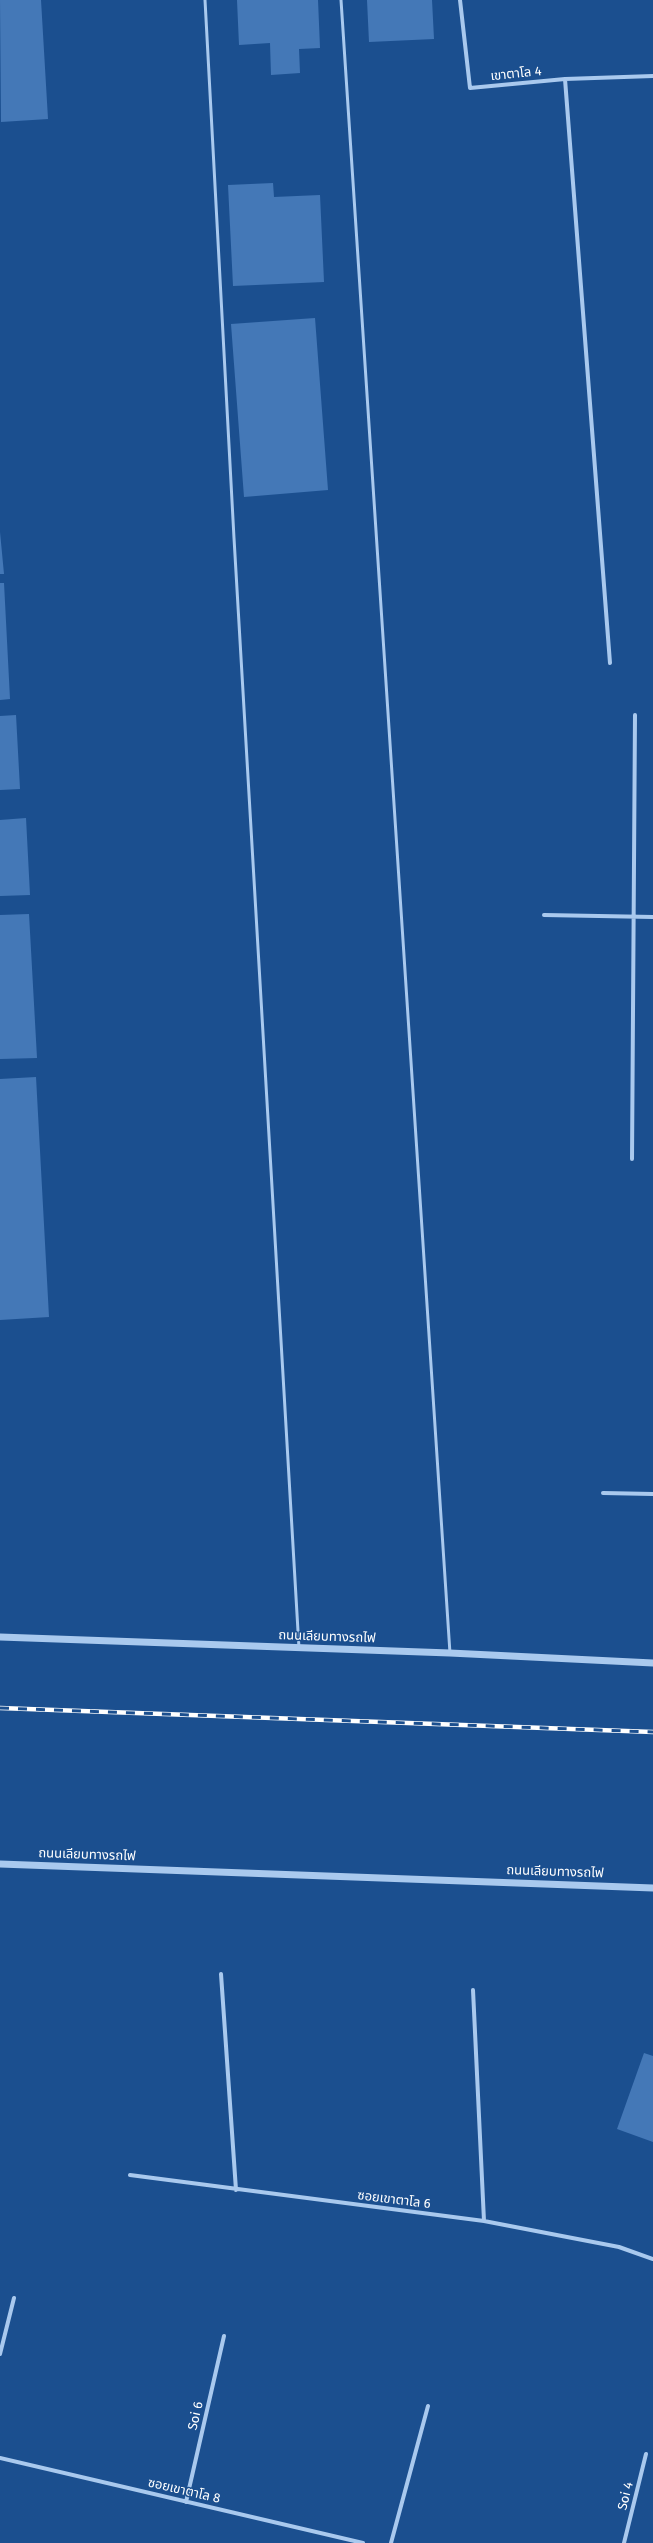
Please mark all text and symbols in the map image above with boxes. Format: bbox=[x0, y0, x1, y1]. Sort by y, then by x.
street label: เขาตาโล 4 bbox=[490, 64, 542, 84]
street label: ถนนเลียบทางรถไฟ bbox=[278, 1628, 376, 1646]
street label: ถนนเลียบทางรถไฟ bbox=[38, 1846, 136, 1864]
street label: ถนนเลียบทางรถไฟ bbox=[506, 1863, 604, 1881]
street label: ซอยเขาตาโล 6 bbox=[356, 2188, 432, 2212]
street label: Soi 6 bbox=[185, 2400, 207, 2432]
street label: ซอยเขาตาโล 8 bbox=[146, 2475, 222, 2507]
street label: Soi 4 bbox=[615, 2480, 637, 2512]

